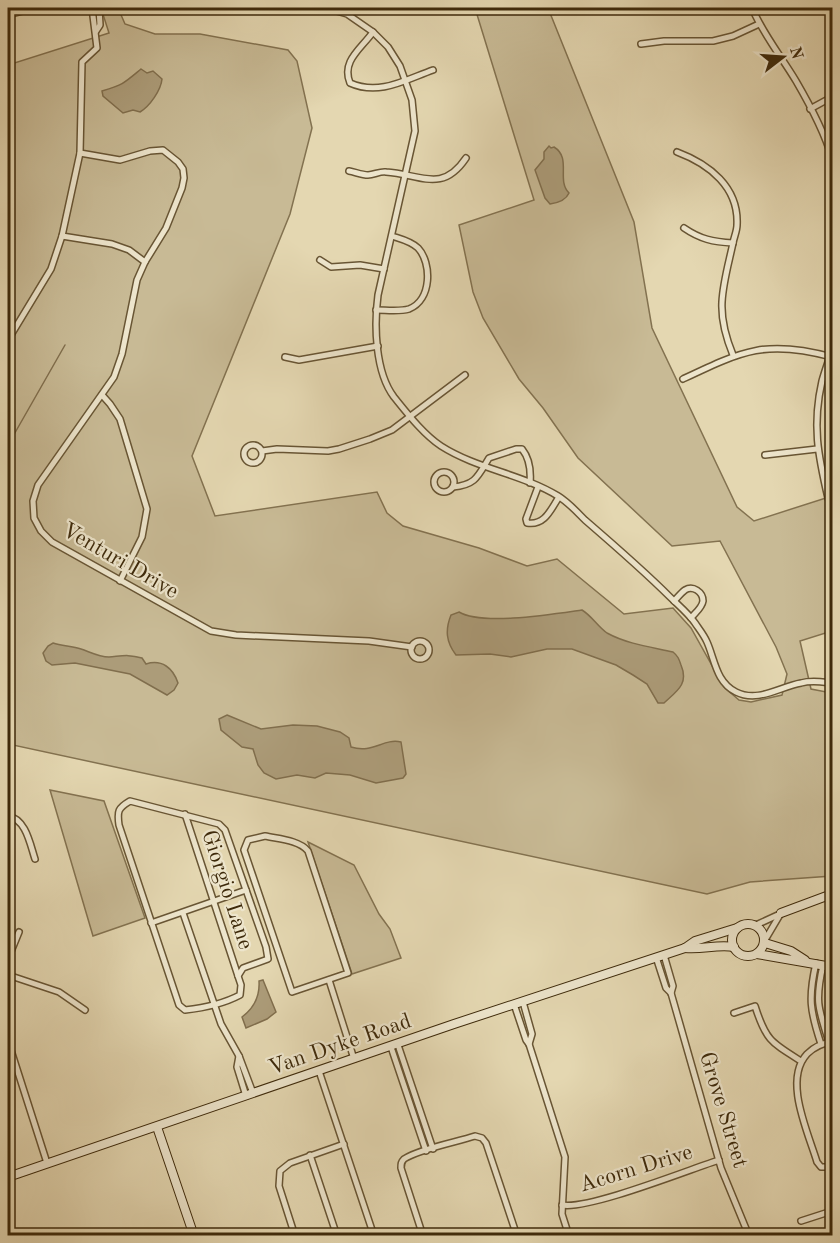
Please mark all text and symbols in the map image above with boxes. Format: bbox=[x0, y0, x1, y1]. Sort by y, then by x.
north arrow bbox=[753, 27, 813, 87]
text: N bbox=[786, 45, 805, 62]
street label: Venturi Drive bbox=[58, 519, 182, 603]
street label: Giorgio Lane bbox=[197, 828, 257, 952]
street label: Van Dyke Road bbox=[266, 1010, 414, 1080]
street label: Grove Street bbox=[695, 1049, 751, 1171]
street label: Acorn Drive bbox=[577, 1141, 695, 1197]

